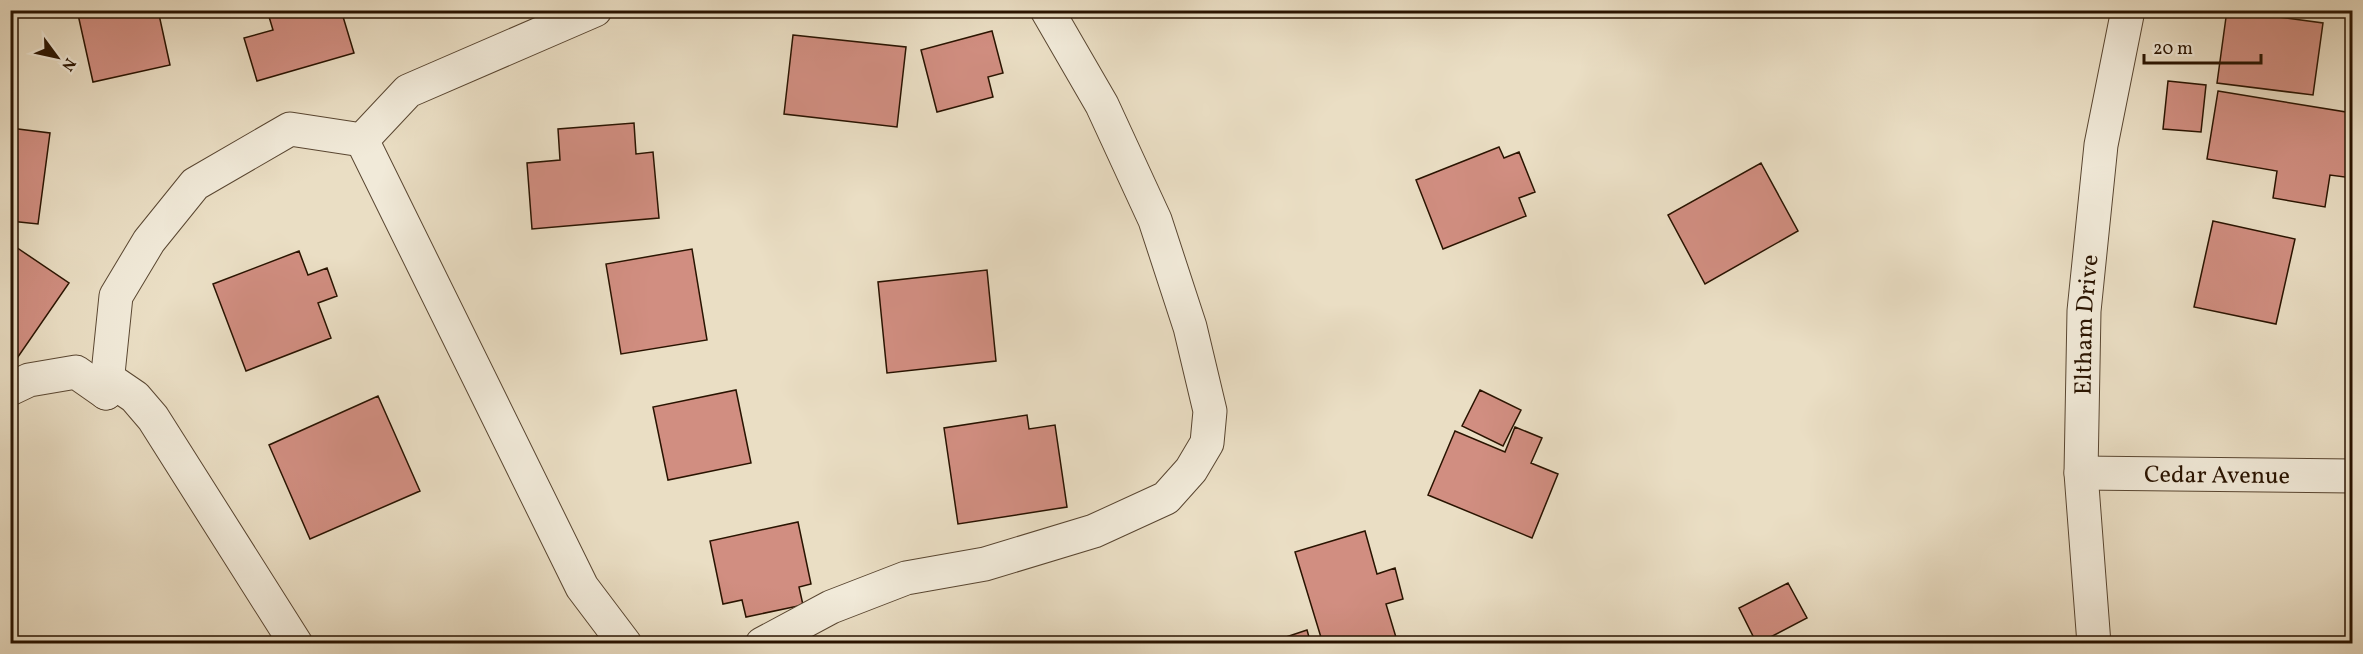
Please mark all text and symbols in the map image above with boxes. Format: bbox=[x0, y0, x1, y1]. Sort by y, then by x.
north arrow bbox=[27, 27, 87, 87]
scale bar bbox=[2144, 27, 2261, 65]
text: 20 m bbox=[2153, 37, 2193, 62]
text: N bbox=[55, 53, 80, 75]
street label: Eltham Drive bbox=[2067, 253, 2109, 395]
street label: Cedar Avenue bbox=[2144, 459, 2290, 494]

